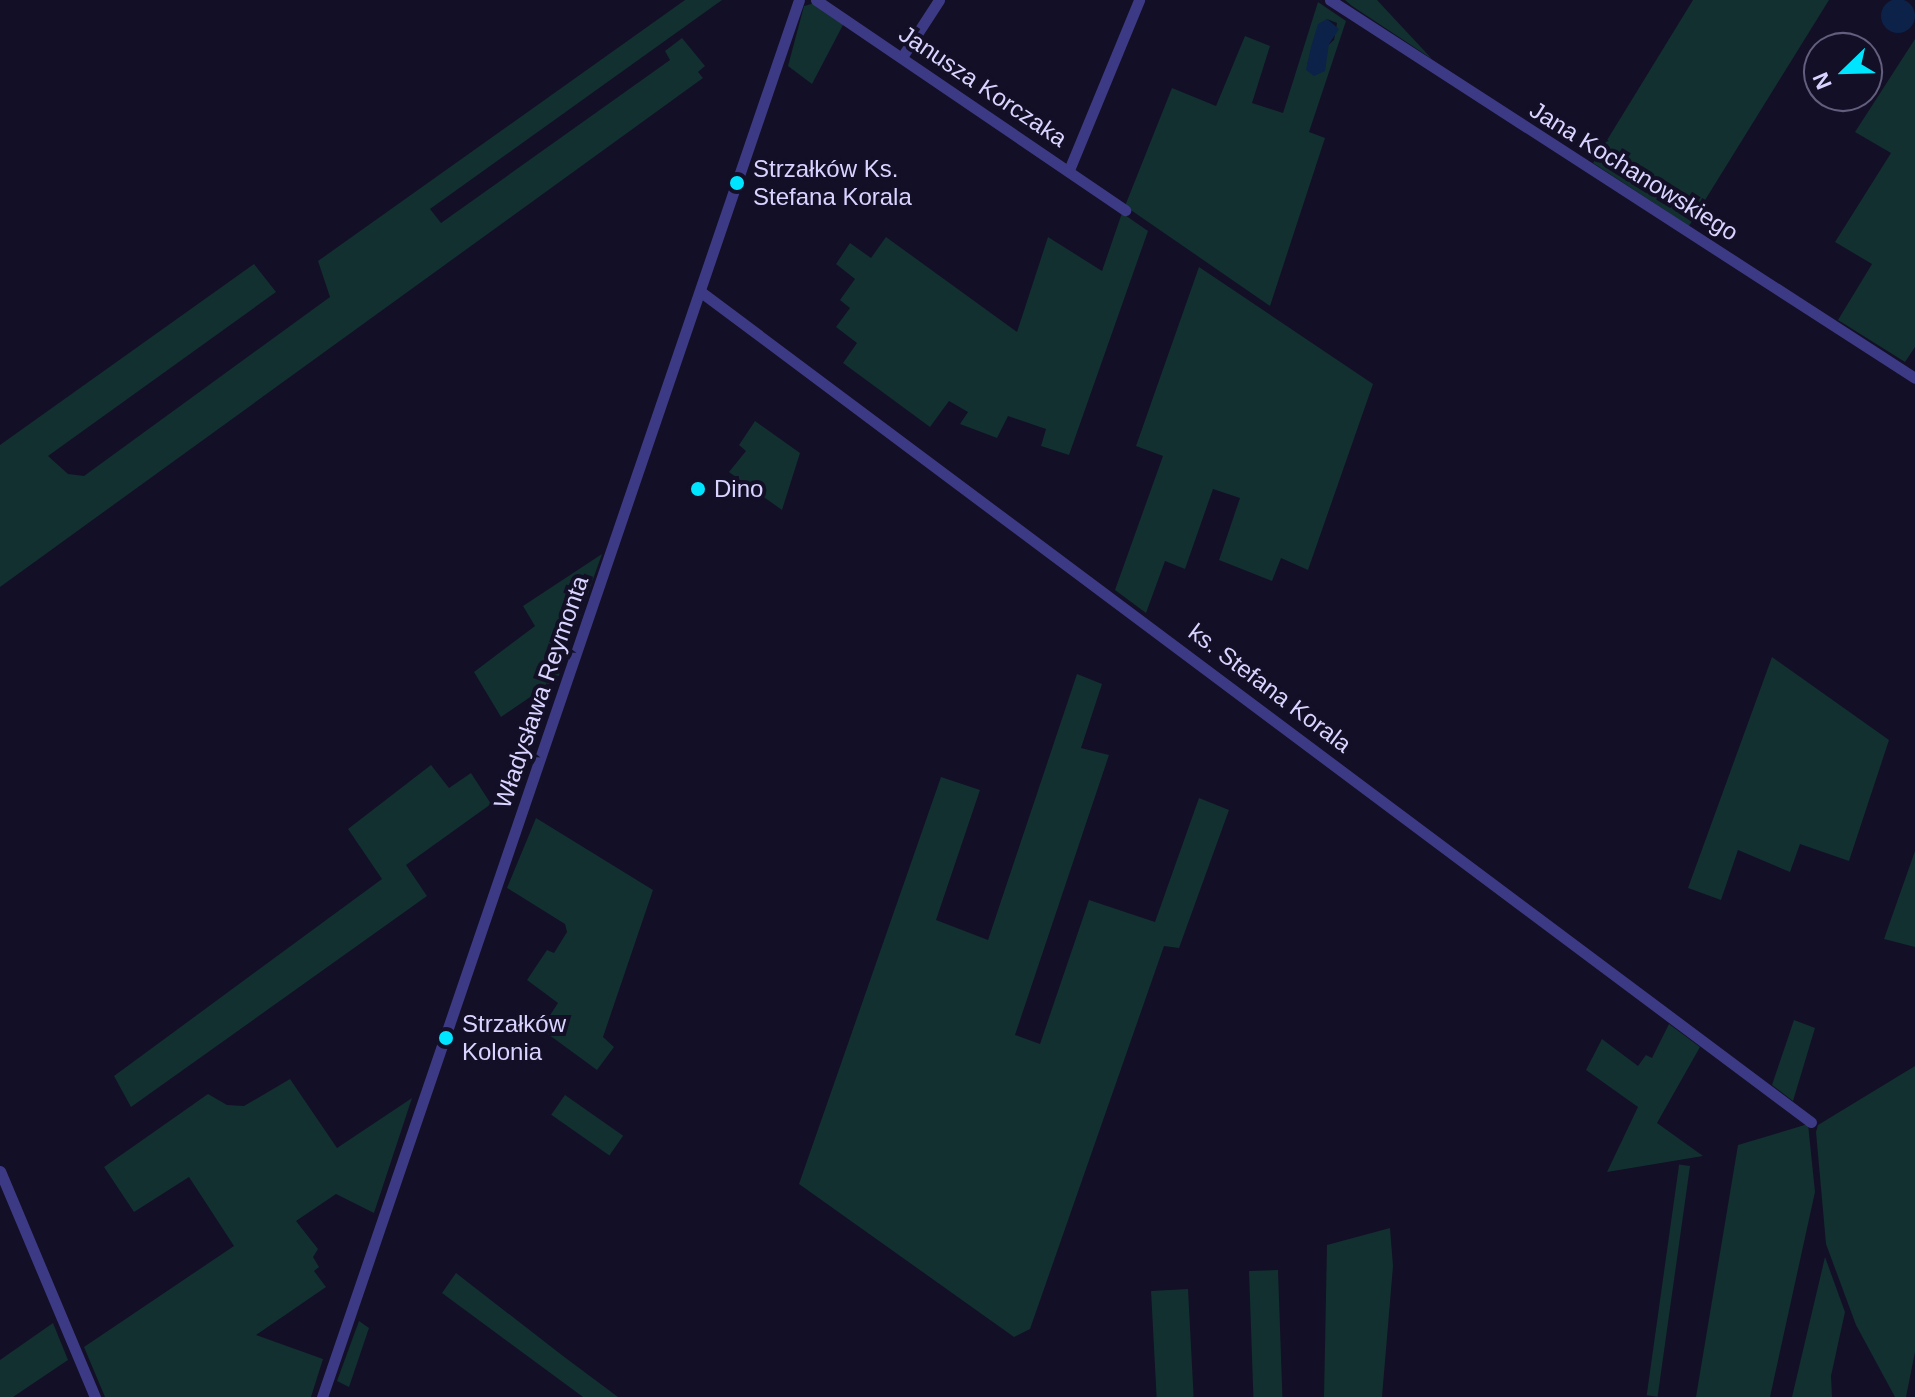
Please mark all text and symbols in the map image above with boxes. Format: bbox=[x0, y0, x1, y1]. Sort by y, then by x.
street label: Janusza Korczaka bbox=[894, 19, 1072, 153]
north arrow bbox=[1803, 32, 1883, 112]
text: N bbox=[1808, 69, 1837, 93]
street label: Jana Kochanowskiego bbox=[1525, 95, 1743, 247]
place label: Strzałków Ks. Stefana Korala bbox=[753, 155, 912, 211]
marker: Strzałków Ks. Stefana Korala bbox=[728, 174, 746, 192]
place label: Dino bbox=[714, 475, 763, 503]
marker: Dino bbox=[689, 480, 707, 498]
street label: Władysława Reymonta bbox=[488, 572, 594, 812]
street label: ks. Stefana Korala bbox=[1183, 617, 1357, 759]
place label: Strzałków Kolonia bbox=[462, 1010, 566, 1066]
marker: Strzałków Kolonia bbox=[437, 1029, 455, 1047]

